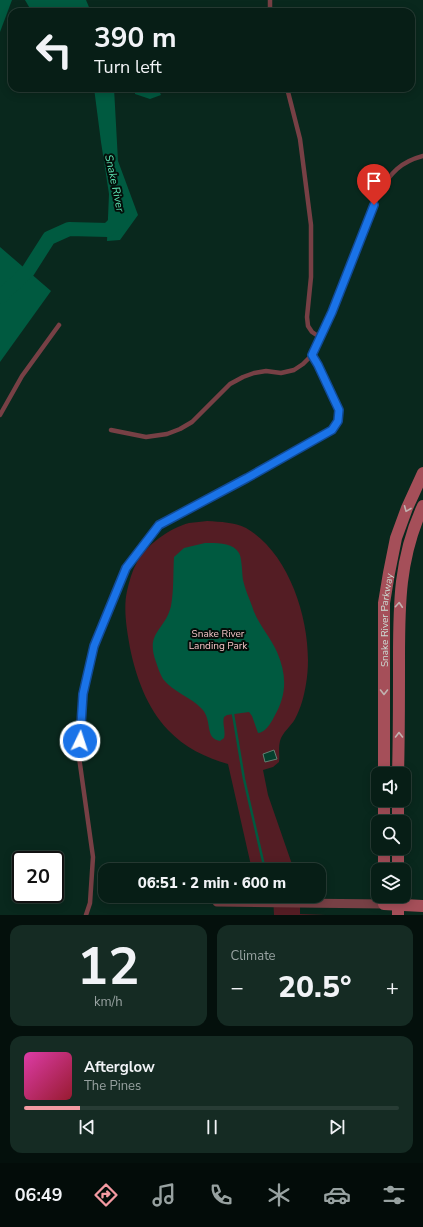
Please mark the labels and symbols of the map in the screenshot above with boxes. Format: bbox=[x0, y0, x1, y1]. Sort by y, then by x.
water label: Snake River bbox=[101, 153, 128, 214]
pin bbox=[357, 164, 391, 205]
one-way arrow bbox=[403, 505, 411, 512]
street label: Snake River Parkway bbox=[378, 572, 397, 667]
one-way arrow bbox=[395, 602, 404, 608]
park label: Snake River Landing Park bbox=[189, 627, 248, 653]
one-way arrow bbox=[380, 689, 388, 695]
position arrow bbox=[59, 720, 101, 762]
one-way arrow bbox=[394, 732, 403, 738]
speed limit sign: 20 bbox=[12, 851, 64, 903]

